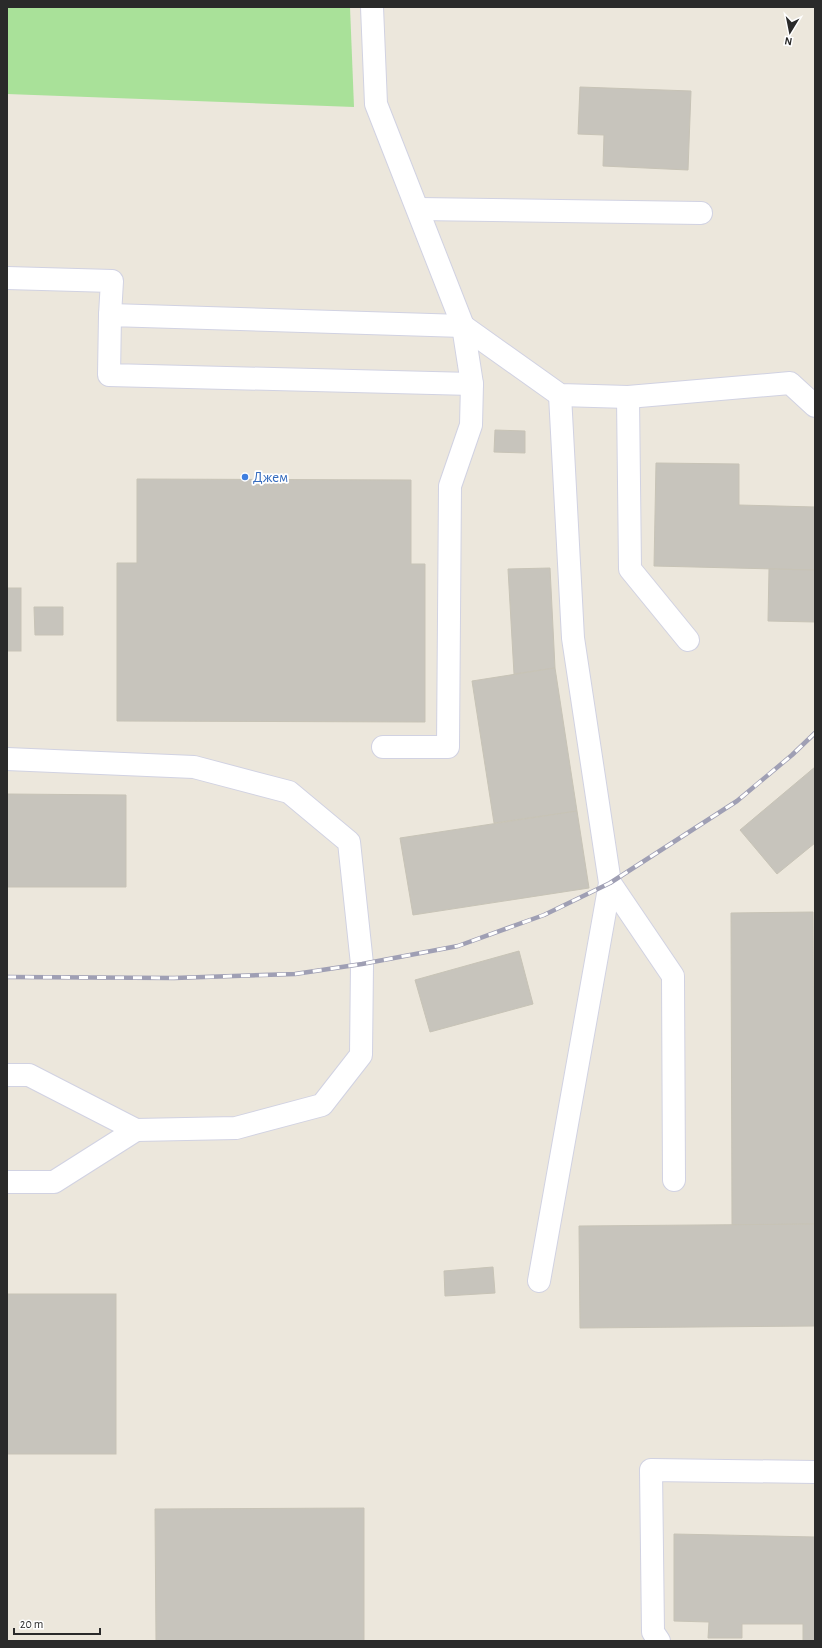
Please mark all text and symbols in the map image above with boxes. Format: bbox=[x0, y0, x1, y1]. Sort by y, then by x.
north arrow bbox=[770, 12, 810, 52]
text: N bbox=[784, 35, 793, 47]
place label: Джем bbox=[253, 470, 288, 485]
marker: Джем bbox=[240, 472, 250, 482]
scale bar bbox=[14, 1610, 100, 1636]
text: 20 m bbox=[20, 1618, 43, 1630]

